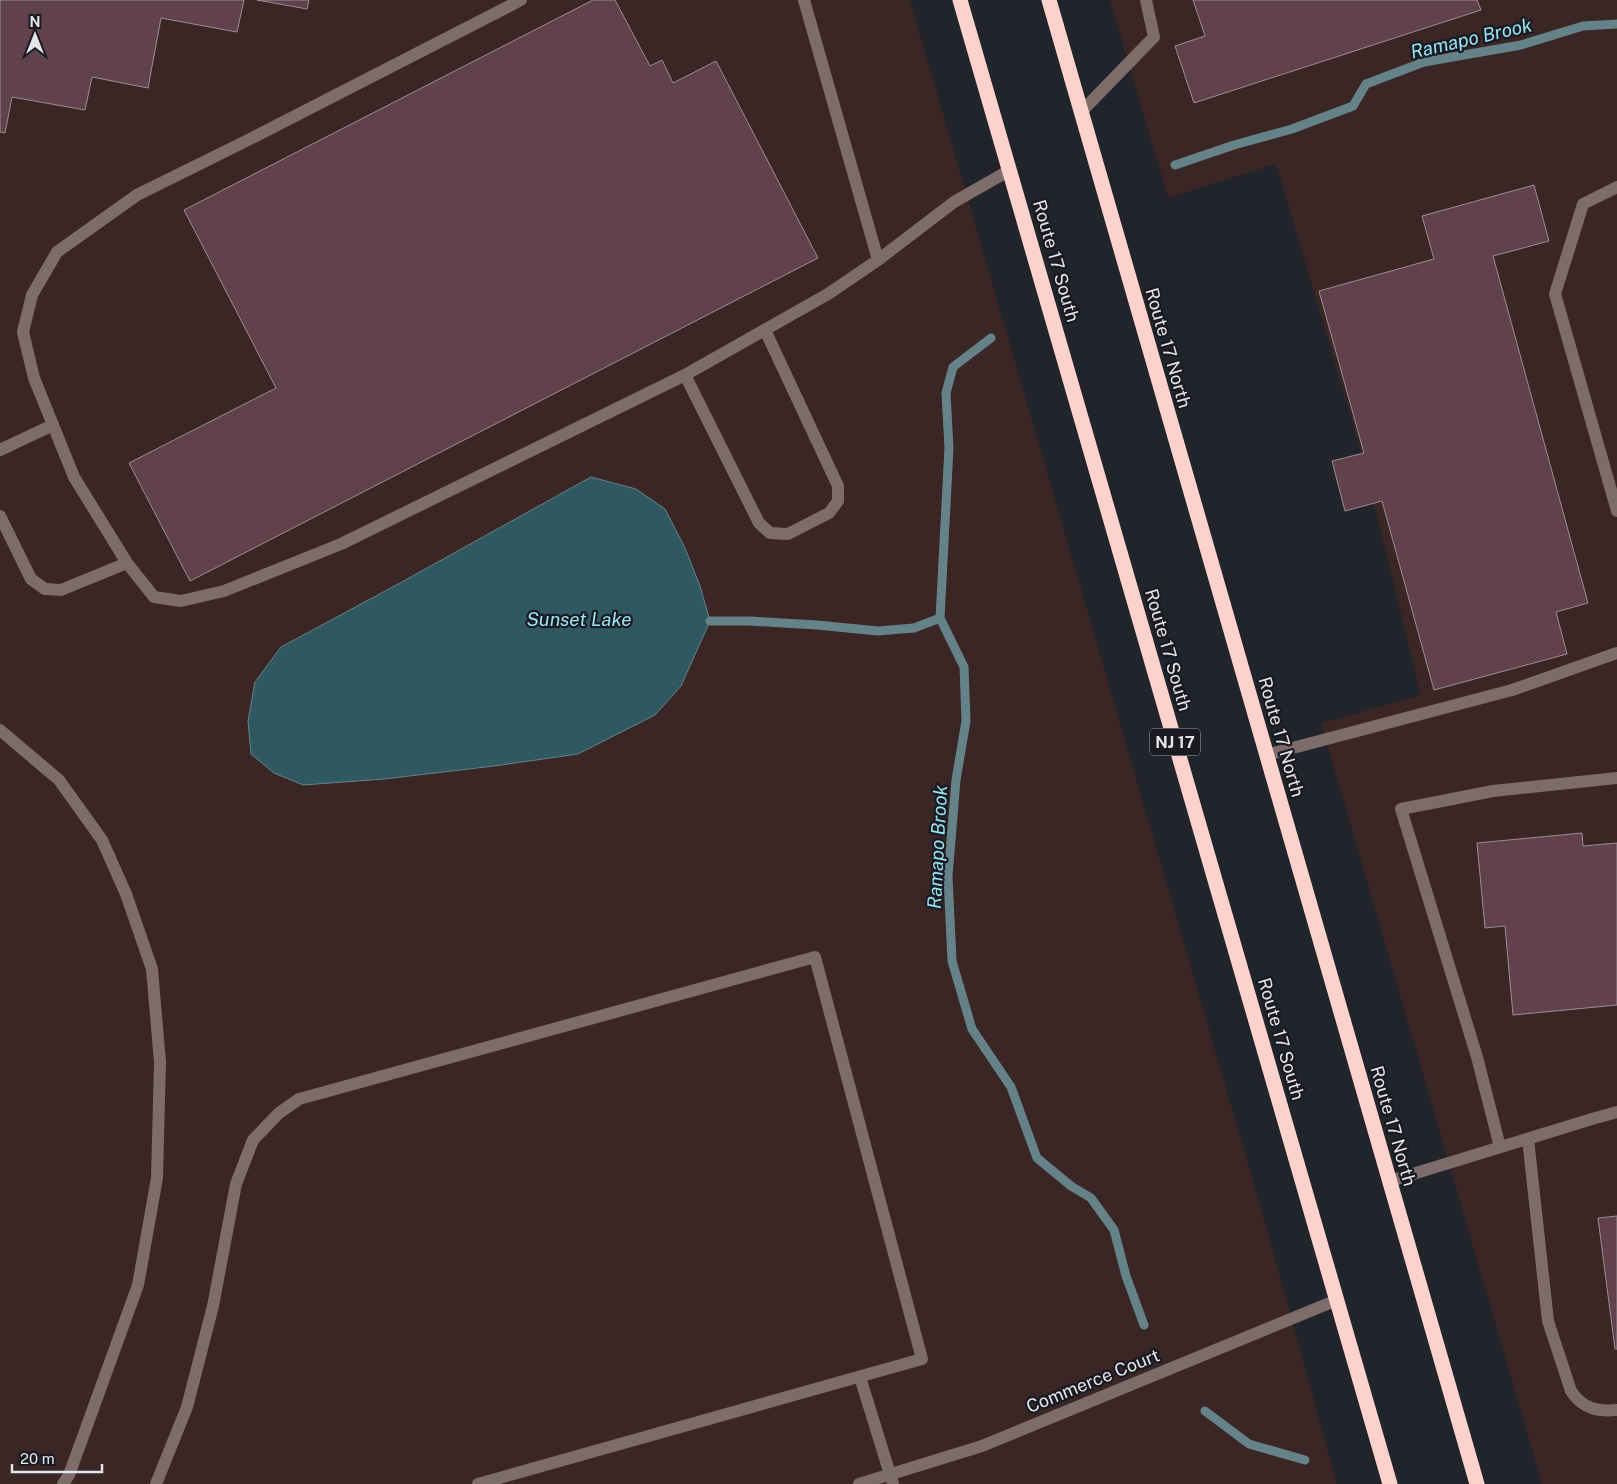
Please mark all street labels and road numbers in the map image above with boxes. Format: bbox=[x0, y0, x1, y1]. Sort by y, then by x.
street label: Route 17 South bbox=[1029, 197, 1084, 324]
street label: Route 17 North bbox=[1141, 285, 1196, 410]
street label: Route 17 South bbox=[1141, 586, 1196, 713]
street label: Route 17 North bbox=[1254, 674, 1309, 799]
road number: NJ 17 bbox=[1150, 729, 1200, 756]
street label: Route 17 South bbox=[1254, 975, 1309, 1102]
street label: Route 17 North bbox=[1366, 1063, 1421, 1188]
street label: Commerce Court bbox=[1023, 1344, 1162, 1417]

